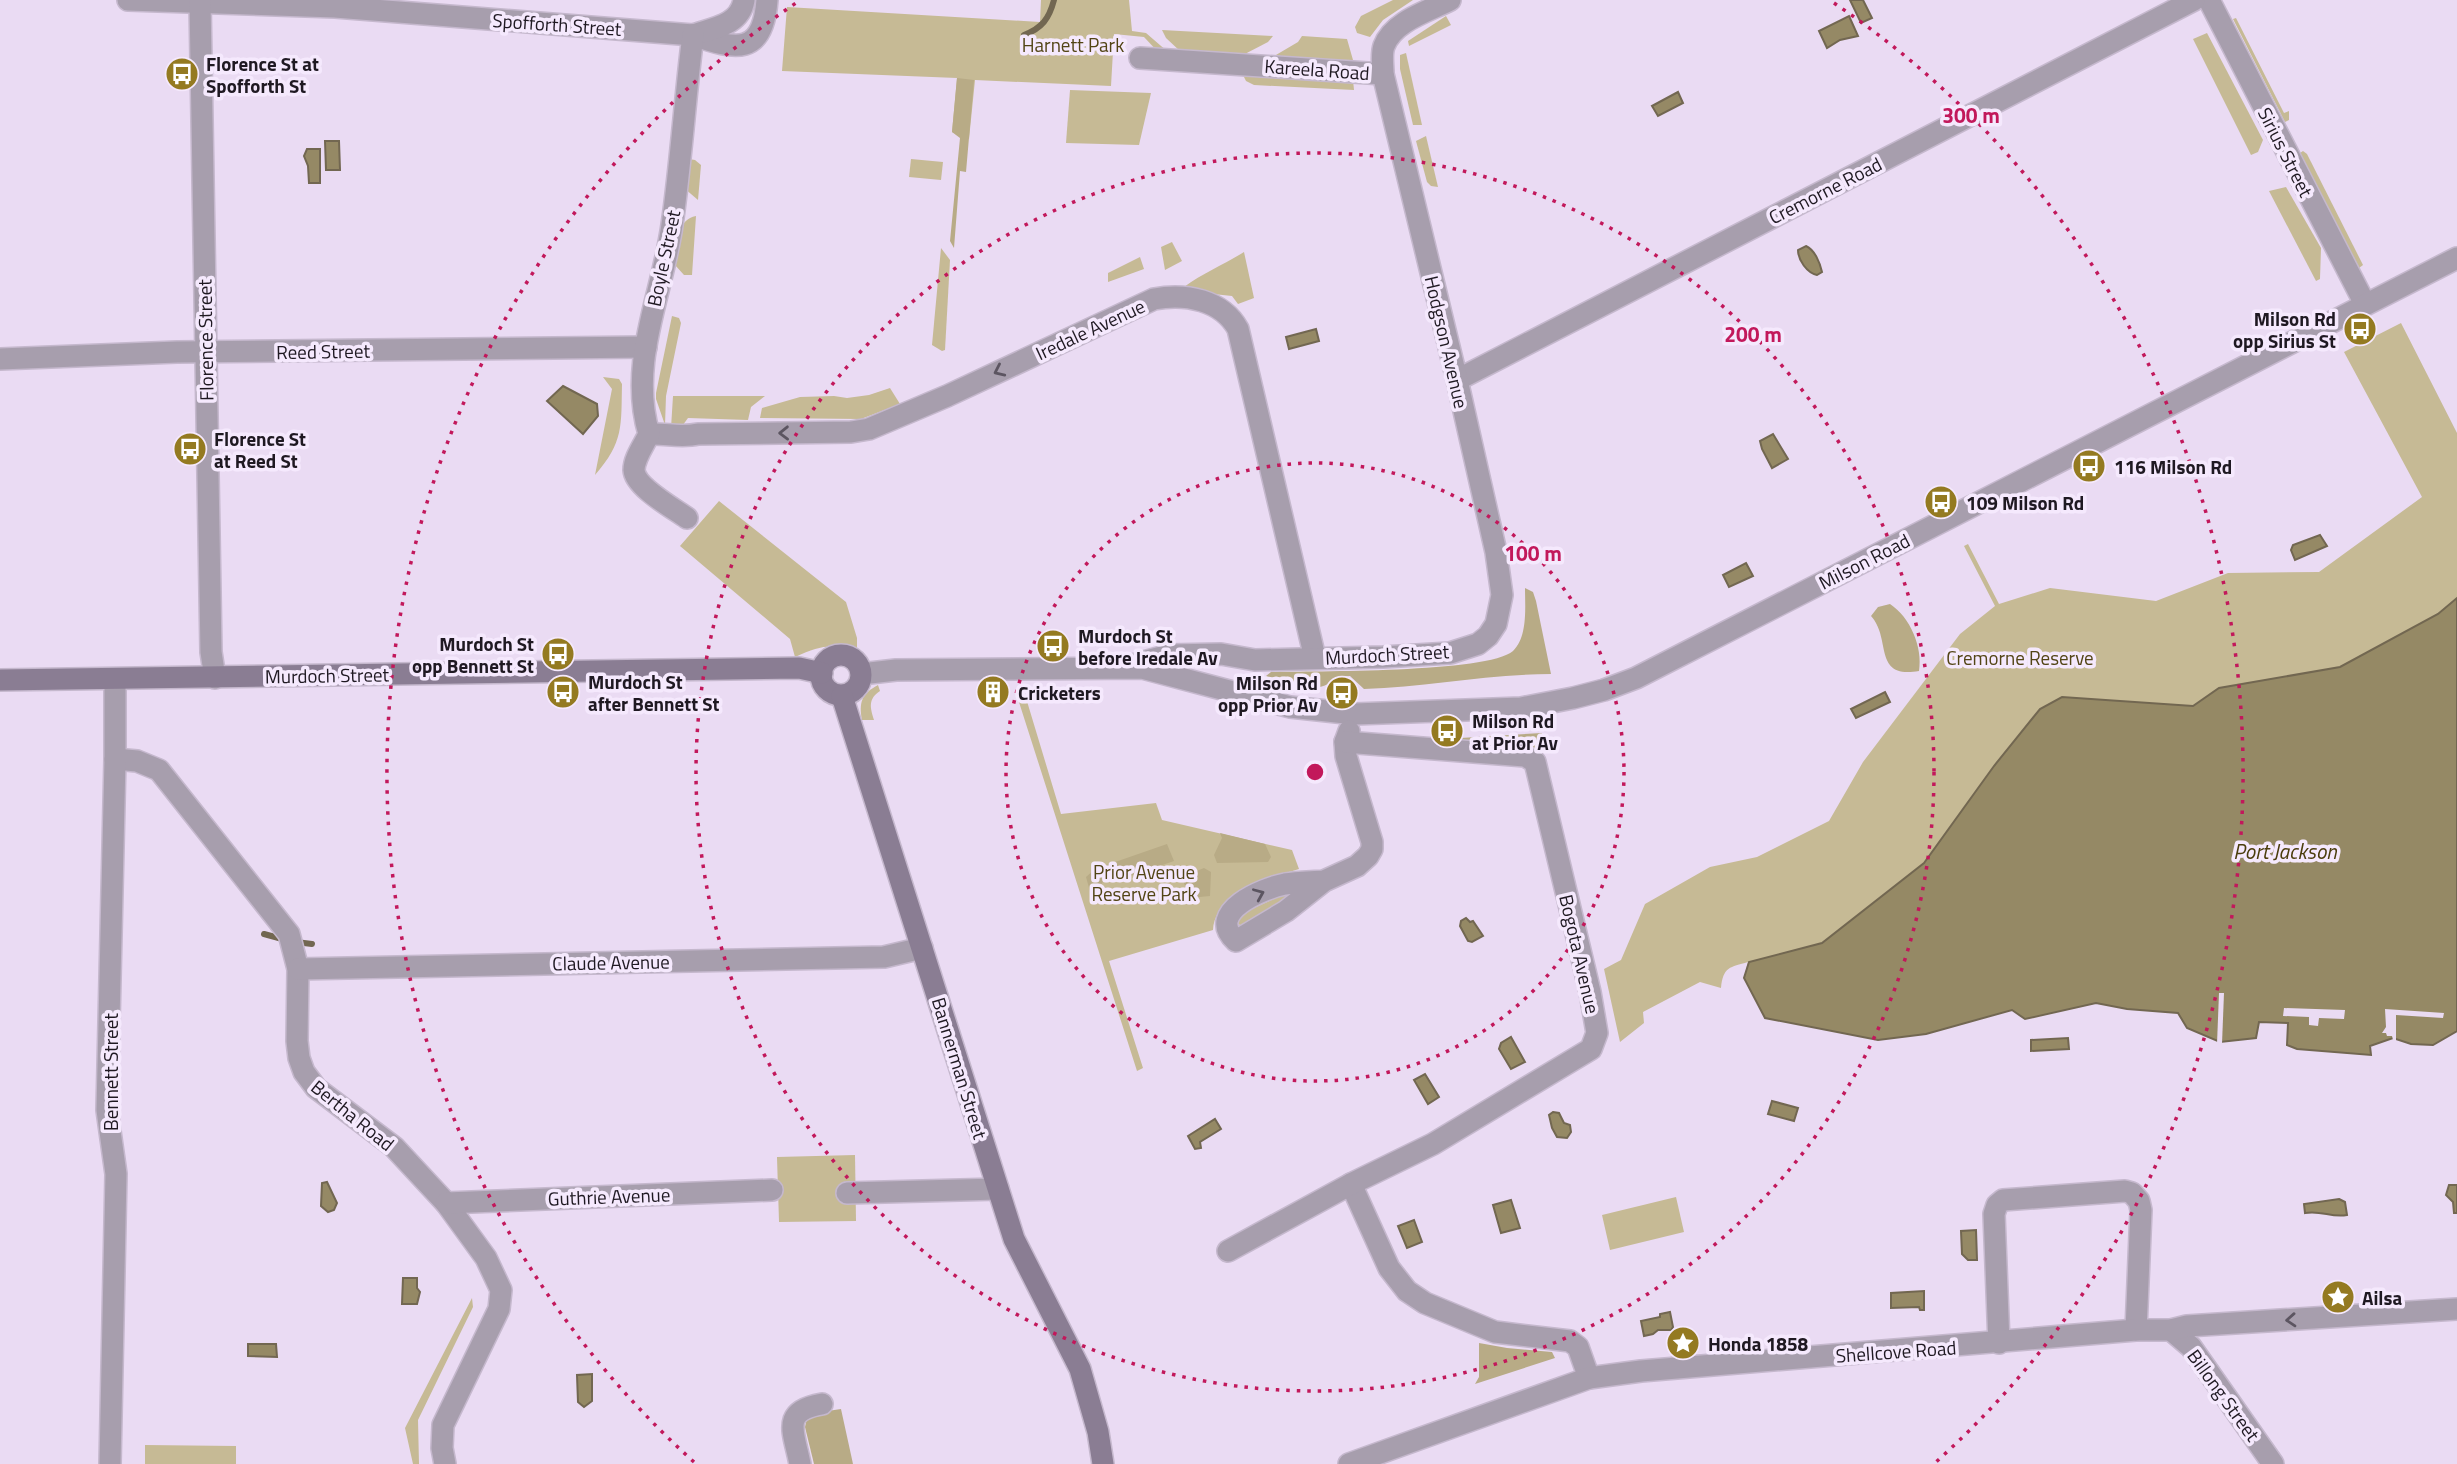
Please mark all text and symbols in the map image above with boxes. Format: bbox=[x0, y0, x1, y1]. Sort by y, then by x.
street label: Spofforth Street bbox=[491, 5, 623, 43]
park label: Harnett Park bbox=[1022, 30, 1124, 59]
place label: Florence St at Spofforth St bbox=[206, 49, 319, 100]
street label: Kareela Road bbox=[1264, 51, 1370, 87]
bus stop icon: Florence St at Spofforth St bbox=[163, 55, 201, 93]
text: 300 m bbox=[1942, 99, 2000, 131]
street label: Sirius Street bbox=[2251, 102, 2321, 202]
street label: Cremorne Road bbox=[1763, 149, 1887, 231]
street label: Boyle Street bbox=[639, 207, 687, 309]
street label: Hodgson Avenue bbox=[1418, 273, 1476, 411]
street label: Florence Street bbox=[189, 279, 221, 401]
street label: Iredale Avenue bbox=[1030, 291, 1150, 367]
place label: Milson Rd opp Sirius St bbox=[2233, 304, 2336, 355]
bus stop icon: Milson Rd opp Sirius St bbox=[2341, 310, 2379, 348]
text: 200 m bbox=[1724, 318, 1782, 350]
street label: Reed Street bbox=[276, 336, 371, 366]
one-way arrow bbox=[994, 363, 1006, 377]
place label: Florence St at Reed St bbox=[214, 424, 306, 475]
one-way arrow bbox=[778, 425, 789, 441]
bus stop icon: Florence St at Reed St bbox=[171, 430, 209, 468]
bus stop icon: 116 Milson Rd bbox=[2070, 447, 2108, 485]
place label: 116 Milson Rd bbox=[2114, 452, 2232, 481]
bus stop icon: 109 Milson Rd bbox=[1922, 483, 1960, 521]
place label: 109 Milson Rd bbox=[1966, 488, 2084, 517]
street label: Milson Road bbox=[1813, 526, 1915, 596]
text: 100 m bbox=[1504, 537, 1562, 569]
place label: Murdoch St before Iredale Av bbox=[1078, 621, 1218, 672]
bus stop icon: Murdoch St before Iredale Av bbox=[1034, 627, 1072, 665]
place label: Murdoch St opp Bennett St bbox=[412, 629, 534, 680]
bus stop icon: Murdoch St opp Bennett St bbox=[539, 635, 577, 673]
street label: Murdoch Street bbox=[1324, 636, 1450, 672]
park label: Cremorne Reserve bbox=[1946, 643, 2094, 672]
street label: Murdoch Street bbox=[265, 659, 390, 691]
place label: Murdoch St after Bennett St bbox=[588, 667, 720, 718]
place label: Milson Rd opp Prior Av bbox=[1218, 668, 1319, 719]
bus stop icon: Murdoch St after Bennett St bbox=[544, 673, 582, 711]
building icon: Cricketers bbox=[974, 673, 1012, 711]
bus stop icon: Milson Rd opp Prior Av bbox=[1323, 674, 1361, 712]
place label: Cricketers bbox=[1018, 678, 1101, 707]
place label: Milson Rd at Prior Av bbox=[1472, 706, 1558, 757]
bus stop icon: Milson Rd at Prior Av bbox=[1428, 712, 1466, 750]
centre of rings bbox=[1303, 760, 1327, 784]
water label: Port Jackson bbox=[2233, 835, 2337, 867]
park label: Prior Avenue Reserve Park bbox=[1091, 857, 1197, 908]
one-way arrow bbox=[1252, 888, 1265, 902]
street label: Bogota Avenue bbox=[1552, 892, 1608, 1016]
street label: Claude Avenue bbox=[552, 946, 670, 978]
street label: Bannerman Street bbox=[925, 994, 995, 1143]
street label: Bennett Street bbox=[96, 1013, 125, 1131]
street label: Bertha Road bbox=[305, 1072, 401, 1158]
street label: Guthrie Avenue bbox=[547, 1179, 671, 1213]
place icon: Ailsa bbox=[2319, 1278, 2357, 1316]
place label: Ailsa bbox=[2362, 1283, 2402, 1312]
one-way arrow bbox=[2285, 1312, 2296, 1327]
place icon: Honda 1858 bbox=[1664, 1324, 1702, 1362]
place label: Honda 1858 bbox=[1708, 1329, 1809, 1358]
street label: Shellcove Road bbox=[1835, 1332, 1957, 1370]
street label: Billong Street bbox=[2181, 1343, 2268, 1447]

